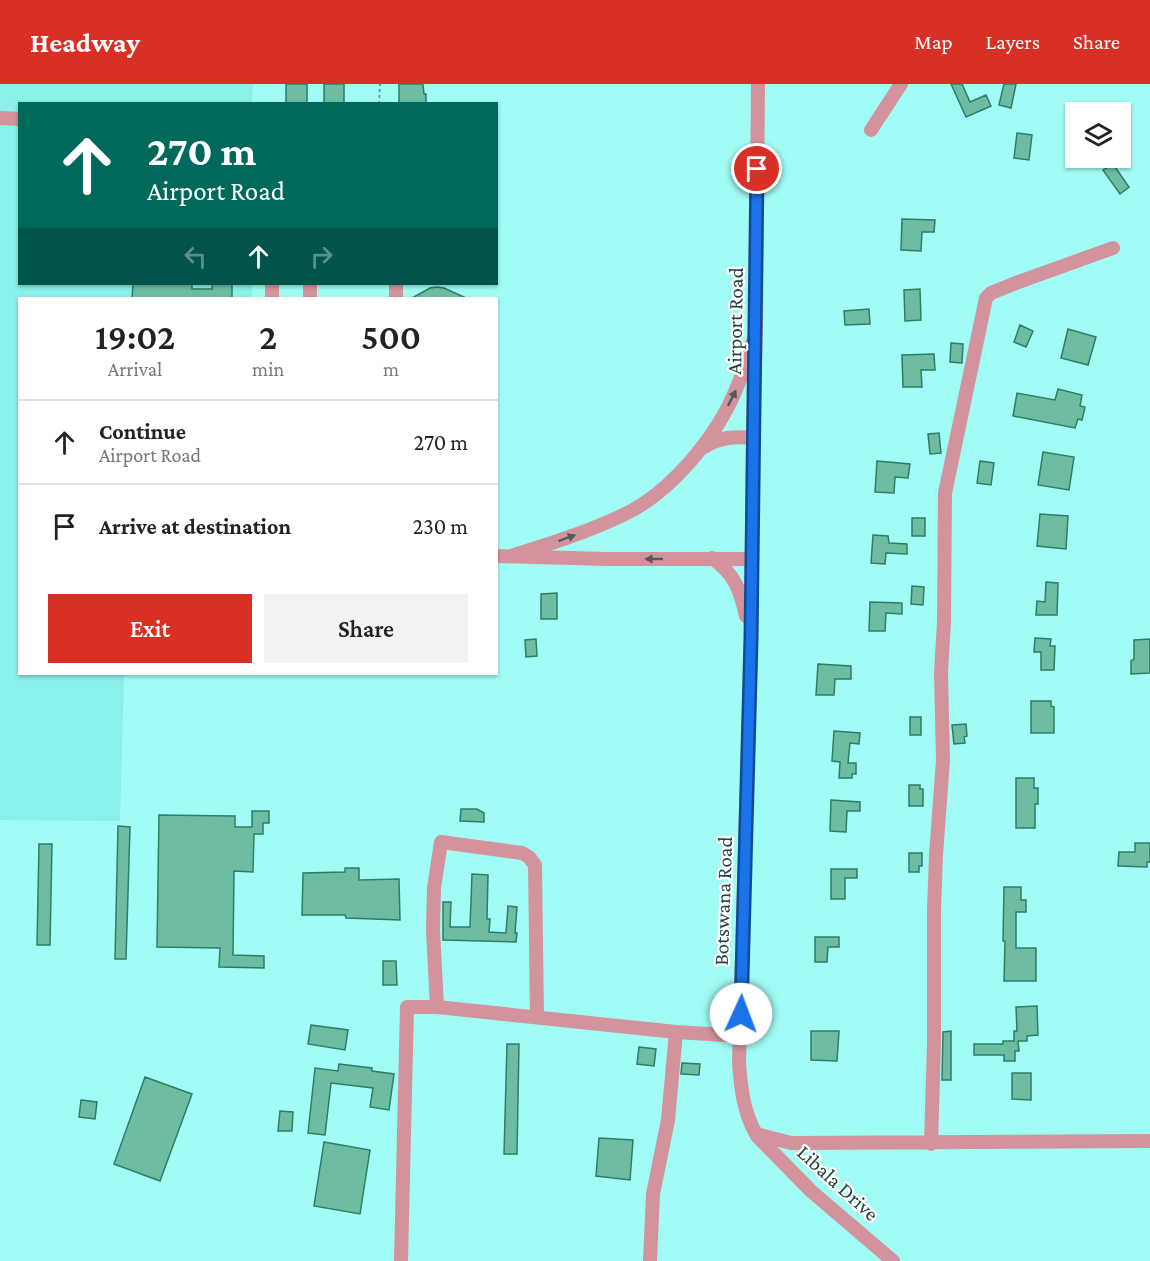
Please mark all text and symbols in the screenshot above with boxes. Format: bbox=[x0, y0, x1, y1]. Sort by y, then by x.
text: Headway bbox=[30, 27, 140, 58]
text: Map bbox=[914, 30, 953, 54]
text: Layers bbox=[986, 30, 1040, 54]
text: Share bbox=[1073, 30, 1120, 54]
map controls bbox=[1065, 102, 1131, 168]
button: layers bbox=[1065, 102, 1131, 168]
icon: ahead bbox=[48, 126, 126, 204]
text: 270 m bbox=[147, 127, 256, 174]
pin bbox=[731, 143, 782, 194]
icon: arrive bbox=[740, 152, 773, 185]
text: Airport Road bbox=[147, 176, 285, 206]
icon: left bbox=[179, 240, 212, 273]
icon: ahead bbox=[242, 240, 275, 273]
icon: right bbox=[305, 240, 338, 273]
street label: Airport Road bbox=[722, 267, 748, 375]
text: 19:02 bbox=[95, 317, 175, 357]
text: 2 bbox=[259, 317, 277, 357]
text: 500 bbox=[361, 317, 421, 357]
text: Arrival bbox=[108, 358, 162, 380]
text: min bbox=[252, 358, 284, 380]
text: m bbox=[383, 358, 399, 380]
one-way arrow bbox=[727, 389, 737, 406]
text: Continue bbox=[99, 419, 186, 444]
icon: ahead bbox=[48, 426, 81, 459]
text: 270 m bbox=[414, 430, 468, 455]
text: Airport Road bbox=[99, 444, 201, 466]
icon: arrive bbox=[48, 510, 81, 543]
text: Arrive at destination bbox=[99, 514, 291, 539]
text: 230 m bbox=[413, 514, 468, 539]
one-way arrow bbox=[558, 532, 576, 542]
one-way arrow bbox=[644, 554, 663, 564]
button: Exit bbox=[48, 594, 252, 663]
button: Share bbox=[264, 594, 468, 663]
street label: Botswana Road bbox=[709, 836, 737, 966]
position arrow bbox=[709, 982, 773, 1046]
street label: Libala Drive bbox=[792, 1140, 884, 1226]

